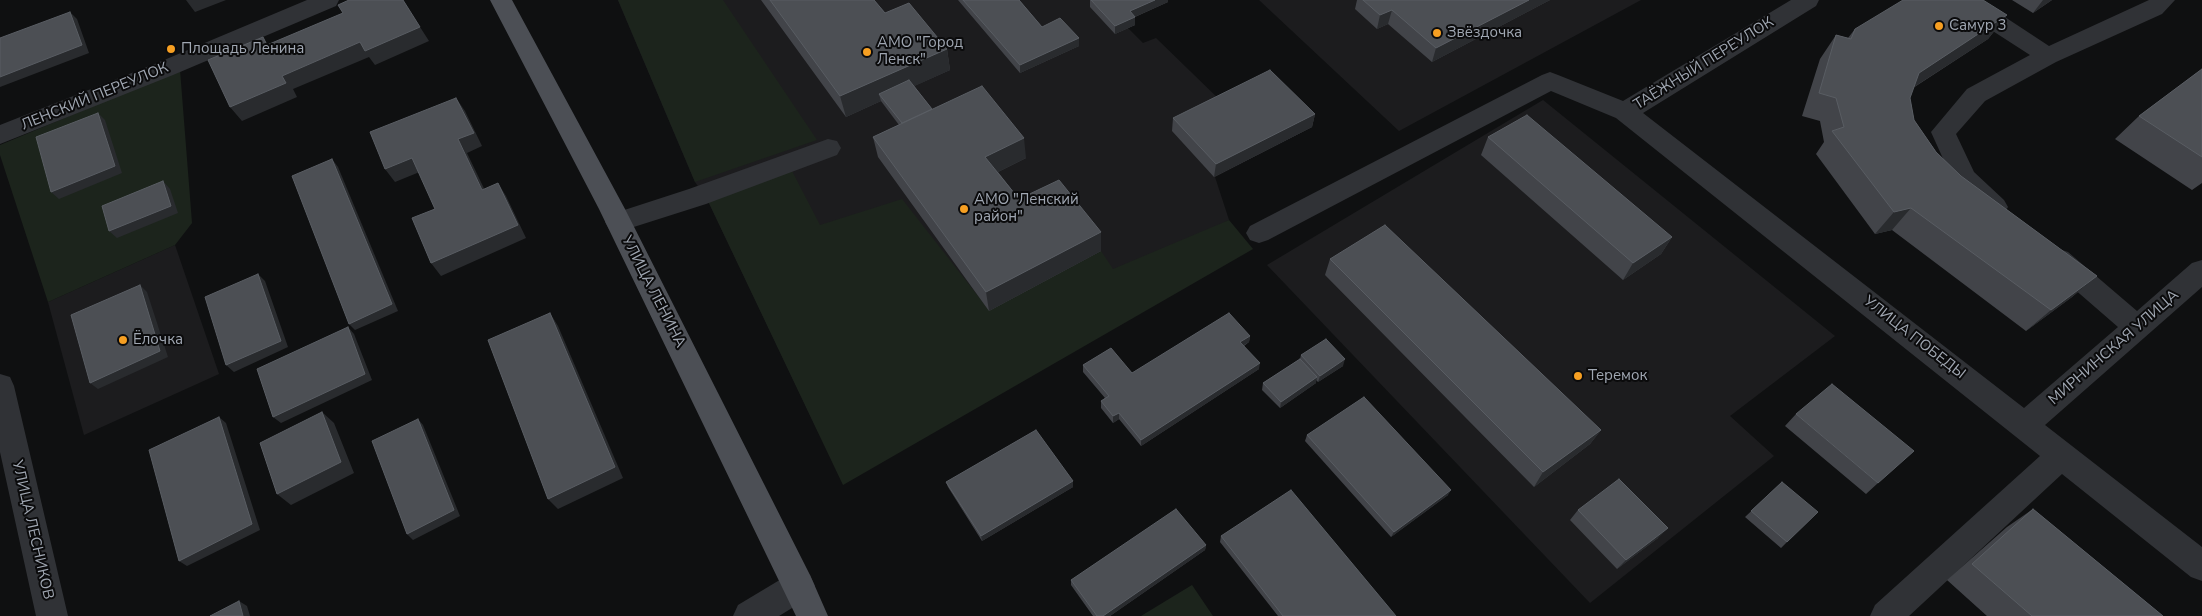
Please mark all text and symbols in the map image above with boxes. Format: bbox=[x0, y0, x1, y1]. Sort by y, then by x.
street label: ТАЁЖНЫЙ ПЕРЕУЛОК bbox=[1631, 14, 1777, 114]
place label: Самур 3 bbox=[1949, 17, 2007, 35]
marker: Самур 3 bbox=[1933, 20, 1945, 32]
place label: Звёздочка bbox=[1447, 24, 1522, 42]
marker: Звёздочка bbox=[1431, 27, 1443, 39]
place label: АМО "Город Ленск" bbox=[877, 34, 963, 69]
place label: Площадь Ленина bbox=[181, 40, 304, 58]
marker: Площадь Ленина bbox=[165, 43, 177, 55]
marker: АМО "Город Ленск" bbox=[861, 46, 873, 58]
street label: ЛЕНСКИЙ ПЕРЕУЛОК bbox=[19, 59, 171, 135]
place label: АМО "Ленский район" bbox=[974, 191, 1079, 226]
marker: АМО "Ленский район" bbox=[958, 203, 970, 215]
street label: УЛИЦА ЛЕНИНА bbox=[617, 233, 689, 351]
street label: МИРНИНСКАЯ УЛИЦА bbox=[2045, 287, 2183, 409]
street label: УЛИЦА ПОБЕДЫ bbox=[1859, 293, 1969, 383]
place label: Ёлочка bbox=[133, 331, 183, 349]
marker: Ёлочка bbox=[117, 334, 129, 346]
place label: Теремок bbox=[1588, 367, 1647, 385]
marker: Теремок bbox=[1572, 370, 1584, 382]
street label: УЛИЦА ЛЕСНИКОВ bbox=[7, 459, 57, 601]

